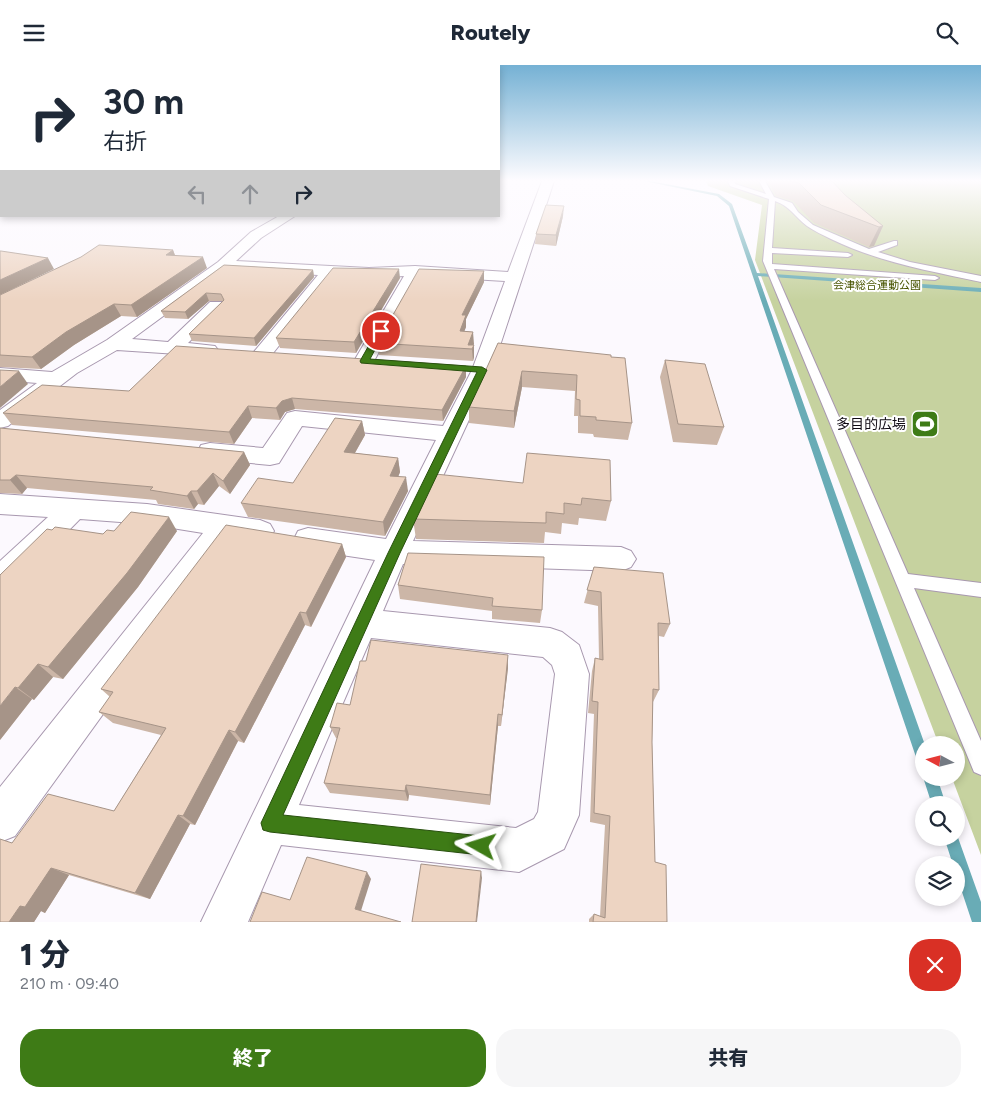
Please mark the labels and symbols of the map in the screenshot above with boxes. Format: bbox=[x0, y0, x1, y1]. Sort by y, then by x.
park label: 会津総合運動公園 bbox=[833, 279, 921, 292]
pin bbox=[360, 310, 402, 352]
sports icon: 多目的広場 bbox=[910, 409, 940, 439]
place label: 多目的広場 bbox=[836, 416, 906, 433]
north arrow bbox=[915, 736, 965, 786]
position arrow bbox=[454, 819, 506, 871]

